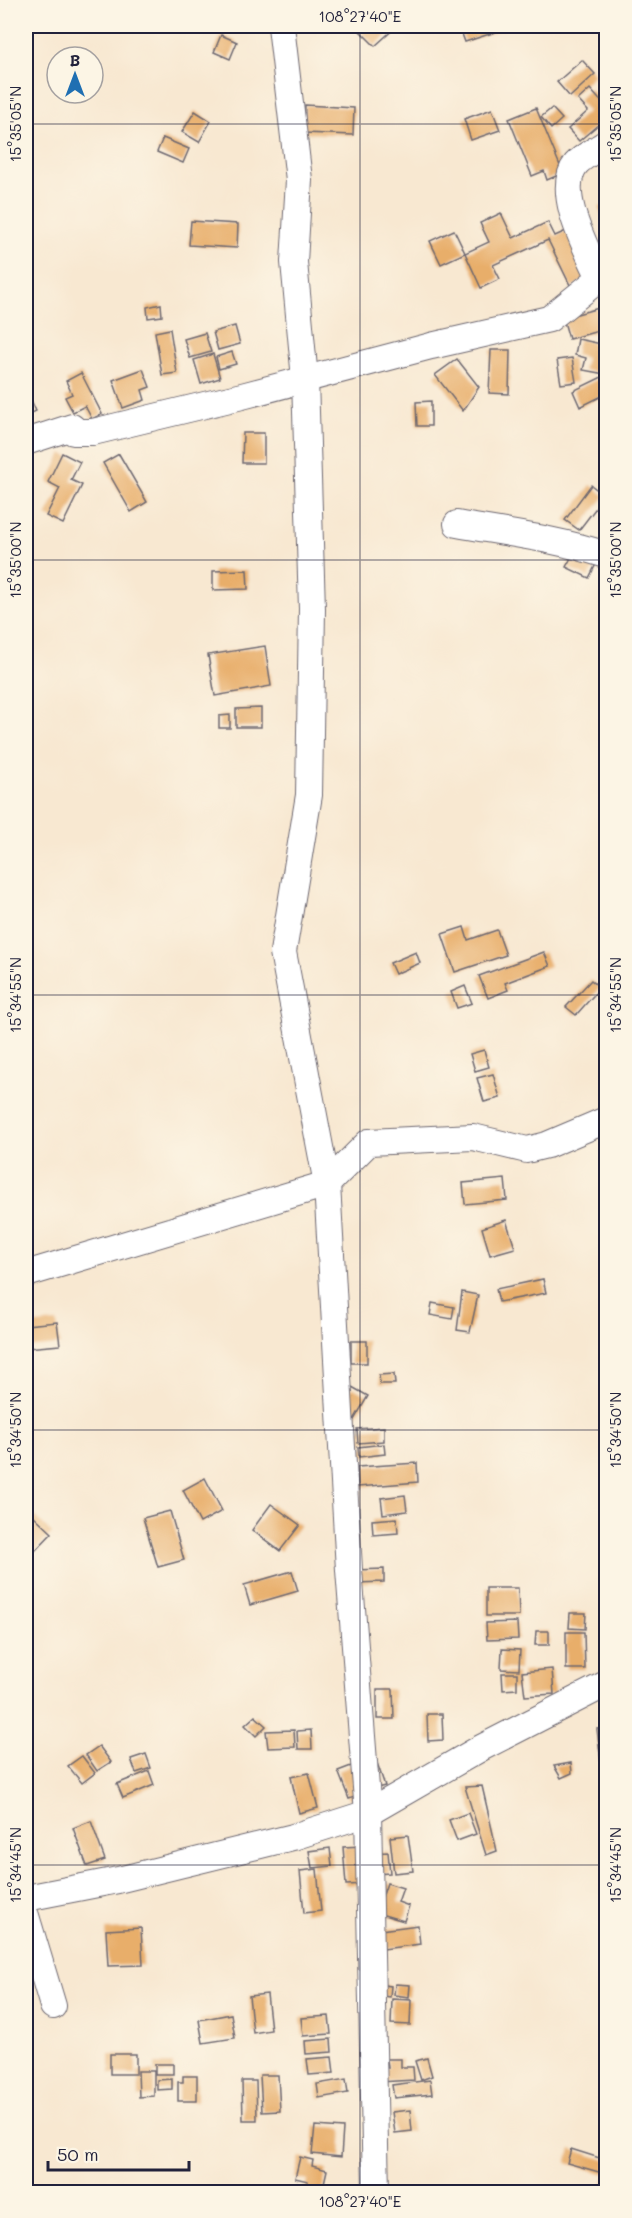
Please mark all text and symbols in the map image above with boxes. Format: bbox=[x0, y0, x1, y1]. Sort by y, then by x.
text: 108°27'40"E bbox=[319, 6, 402, 26]
north arrow bbox=[45, 45, 105, 105]
text: B bbox=[70, 49, 80, 70]
text: 15°35'05"N bbox=[5, 86, 25, 162]
text: 15°35'05"N bbox=[605, 86, 625, 162]
text: 15°35'00"N bbox=[5, 522, 25, 598]
text: 15°35'00"N bbox=[605, 522, 625, 598]
text: 15°34'55"N bbox=[5, 957, 25, 1033]
text: 15°34'55"N bbox=[605, 957, 625, 1033]
text: 15°34'50"N bbox=[5, 1392, 25, 1468]
text: 15°34'50"N bbox=[605, 1392, 625, 1468]
text: 15°34'45"N bbox=[5, 1827, 25, 1903]
text: 15°34'45"N bbox=[605, 1827, 625, 1903]
scale bar bbox=[48, 2134, 189, 2172]
text: 50 m bbox=[57, 2142, 99, 2166]
text: 108°27'40"E bbox=[319, 2191, 402, 2211]

